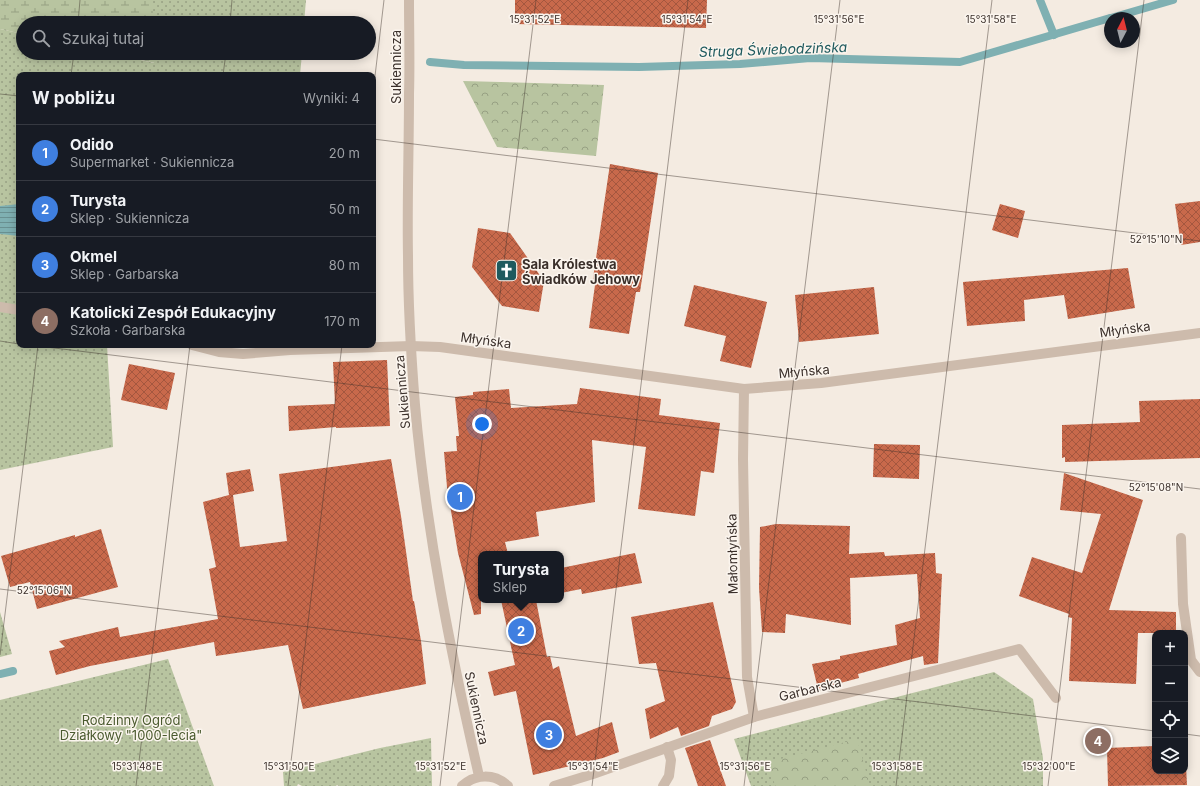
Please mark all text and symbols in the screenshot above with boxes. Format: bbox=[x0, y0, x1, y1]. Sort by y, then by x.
north arrow bbox=[1104, 12, 1140, 48]
text: 15°31'52"E bbox=[510, 13, 560, 25]
text: 15°31'54"E bbox=[661, 13, 713, 25]
text: 15°31'56"E bbox=[814, 13, 864, 25]
text: 15°31'58"E bbox=[966, 13, 1016, 25]
search box bbox=[16, 16, 376, 60]
icon: search bbox=[30, 27, 52, 49]
text: Szukaj tutaj bbox=[62, 29, 144, 48]
street label: Sukiennicza bbox=[388, 30, 404, 104]
water label: Struga Świebodzińska bbox=[699, 38, 848, 60]
text: W pobliżu bbox=[32, 88, 115, 108]
text: Wyniki: 4 bbox=[303, 90, 360, 106]
text: Odido bbox=[70, 135, 114, 154]
text: 1 bbox=[42, 145, 48, 161]
text: 20 m bbox=[329, 145, 360, 161]
text: Supermarket · Sukiennicza bbox=[70, 154, 234, 170]
text: Turysta bbox=[70, 191, 126, 210]
text: 2 bbox=[41, 201, 49, 217]
text: 50 m bbox=[329, 201, 360, 217]
text: Sklep · Sukiennicza bbox=[70, 210, 189, 226]
text: 52°15'10"N bbox=[1130, 233, 1182, 245]
text: Okmel bbox=[70, 247, 117, 266]
place label: Sala Królestwa Świadków Jehowy bbox=[522, 256, 640, 287]
text: 3 bbox=[41, 257, 49, 273]
text: 80 m bbox=[329, 257, 360, 273]
church icon: Sala Królestwa Świadków Jehowy bbox=[493, 258, 519, 284]
text: Sklep · Garbarska bbox=[70, 266, 179, 282]
text: Katolicki Zespół Edukacyjny bbox=[70, 303, 276, 322]
text: 4 bbox=[41, 313, 49, 329]
text: 170 m bbox=[324, 313, 360, 329]
street label: Młyńska bbox=[1099, 318, 1151, 340]
text: Szkoła · Garbarska bbox=[70, 322, 185, 338]
street label: Młyńska bbox=[460, 329, 512, 351]
street label: Sukiennicza bbox=[391, 354, 413, 430]
street label: Młyńska bbox=[778, 361, 830, 381]
your location bbox=[472, 414, 492, 434]
text: 52°15'08"N bbox=[1129, 481, 1183, 493]
pin: 1 bbox=[447, 482, 473, 512]
street label: Małomłyńska bbox=[723, 513, 741, 595]
popup bbox=[478, 551, 564, 603]
text: Turysta bbox=[493, 560, 549, 579]
text: Sklep bbox=[493, 579, 527, 595]
text: 52°15'06"N bbox=[17, 584, 71, 596]
pin: 2 bbox=[508, 616, 534, 646]
map controls bbox=[1152, 630, 1188, 774]
button: + bbox=[1152, 630, 1188, 666]
button: − bbox=[1152, 666, 1188, 702]
street label: Sukiennicza bbox=[461, 670, 493, 746]
street label: Garbarska bbox=[777, 674, 843, 704]
button: locate bbox=[1152, 702, 1188, 738]
park label: Rodzinny Ogród Działkowy "1000-lecia" bbox=[60, 712, 202, 743]
pin: 3 bbox=[536, 720, 562, 750]
pin: 4 bbox=[1085, 726, 1111, 756]
button: layers bbox=[1152, 738, 1188, 774]
text: 15°31'48"E bbox=[112, 760, 162, 772]
text: 15°31'50"E bbox=[263, 760, 315, 772]
text: 15°31'52"E bbox=[416, 760, 466, 772]
text: 15°31'54"E bbox=[567, 760, 619, 772]
text: 15°31'56"E bbox=[720, 760, 770, 772]
text: 15°31'58"E bbox=[872, 760, 922, 772]
text: 15°32'00"E bbox=[1022, 760, 1076, 772]

